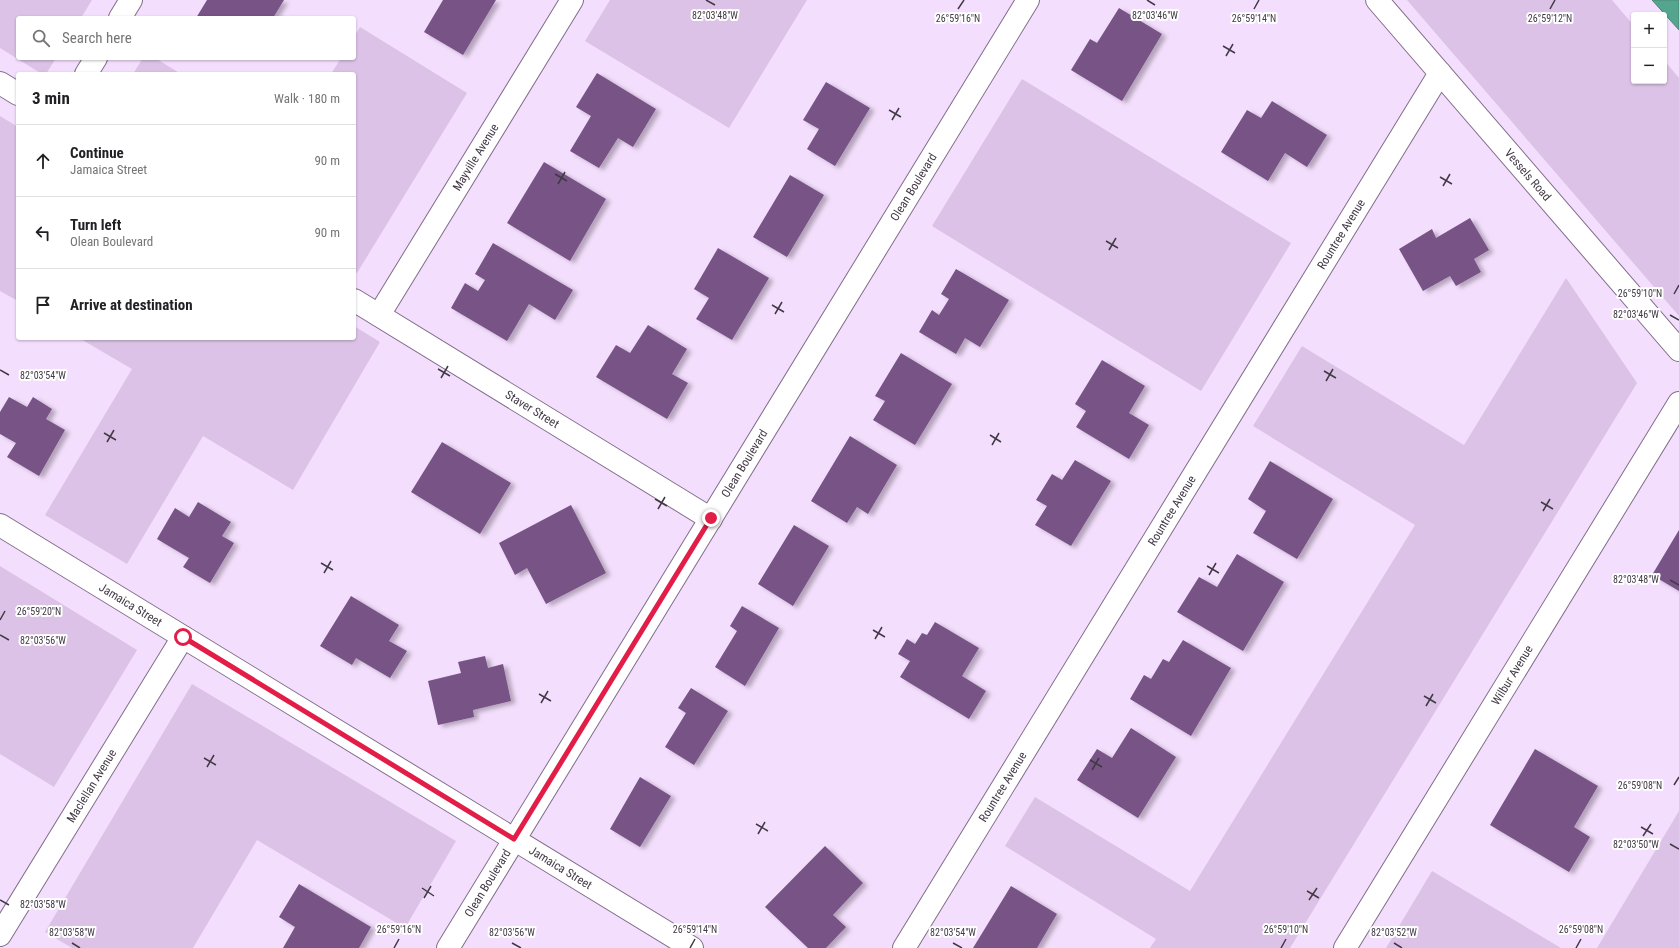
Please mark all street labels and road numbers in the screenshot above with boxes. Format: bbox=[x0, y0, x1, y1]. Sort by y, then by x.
street label: Mayville Avenue bbox=[450, 121, 502, 193]
street label: Vessels Road bbox=[1502, 146, 1554, 204]
street label: Olean Boulevard bbox=[887, 151, 940, 224]
street label: Rountree Avenue bbox=[1314, 196, 1368, 272]
street label: Staver Street bbox=[503, 387, 562, 431]
street label: Olean Boulevard bbox=[718, 427, 771, 500]
street label: Rountree Avenue bbox=[1145, 473, 1199, 548]
street label: Jamaica Street bbox=[96, 580, 165, 630]
street label: Wilbur Avenue bbox=[1489, 642, 1536, 708]
street label: Maclellan Avenue bbox=[64, 746, 120, 825]
street label: Rountree Avenue bbox=[976, 749, 1030, 824]
street label: Jamaica Street bbox=[526, 843, 595, 892]
street label: Olean Boulevard bbox=[462, 847, 514, 920]

